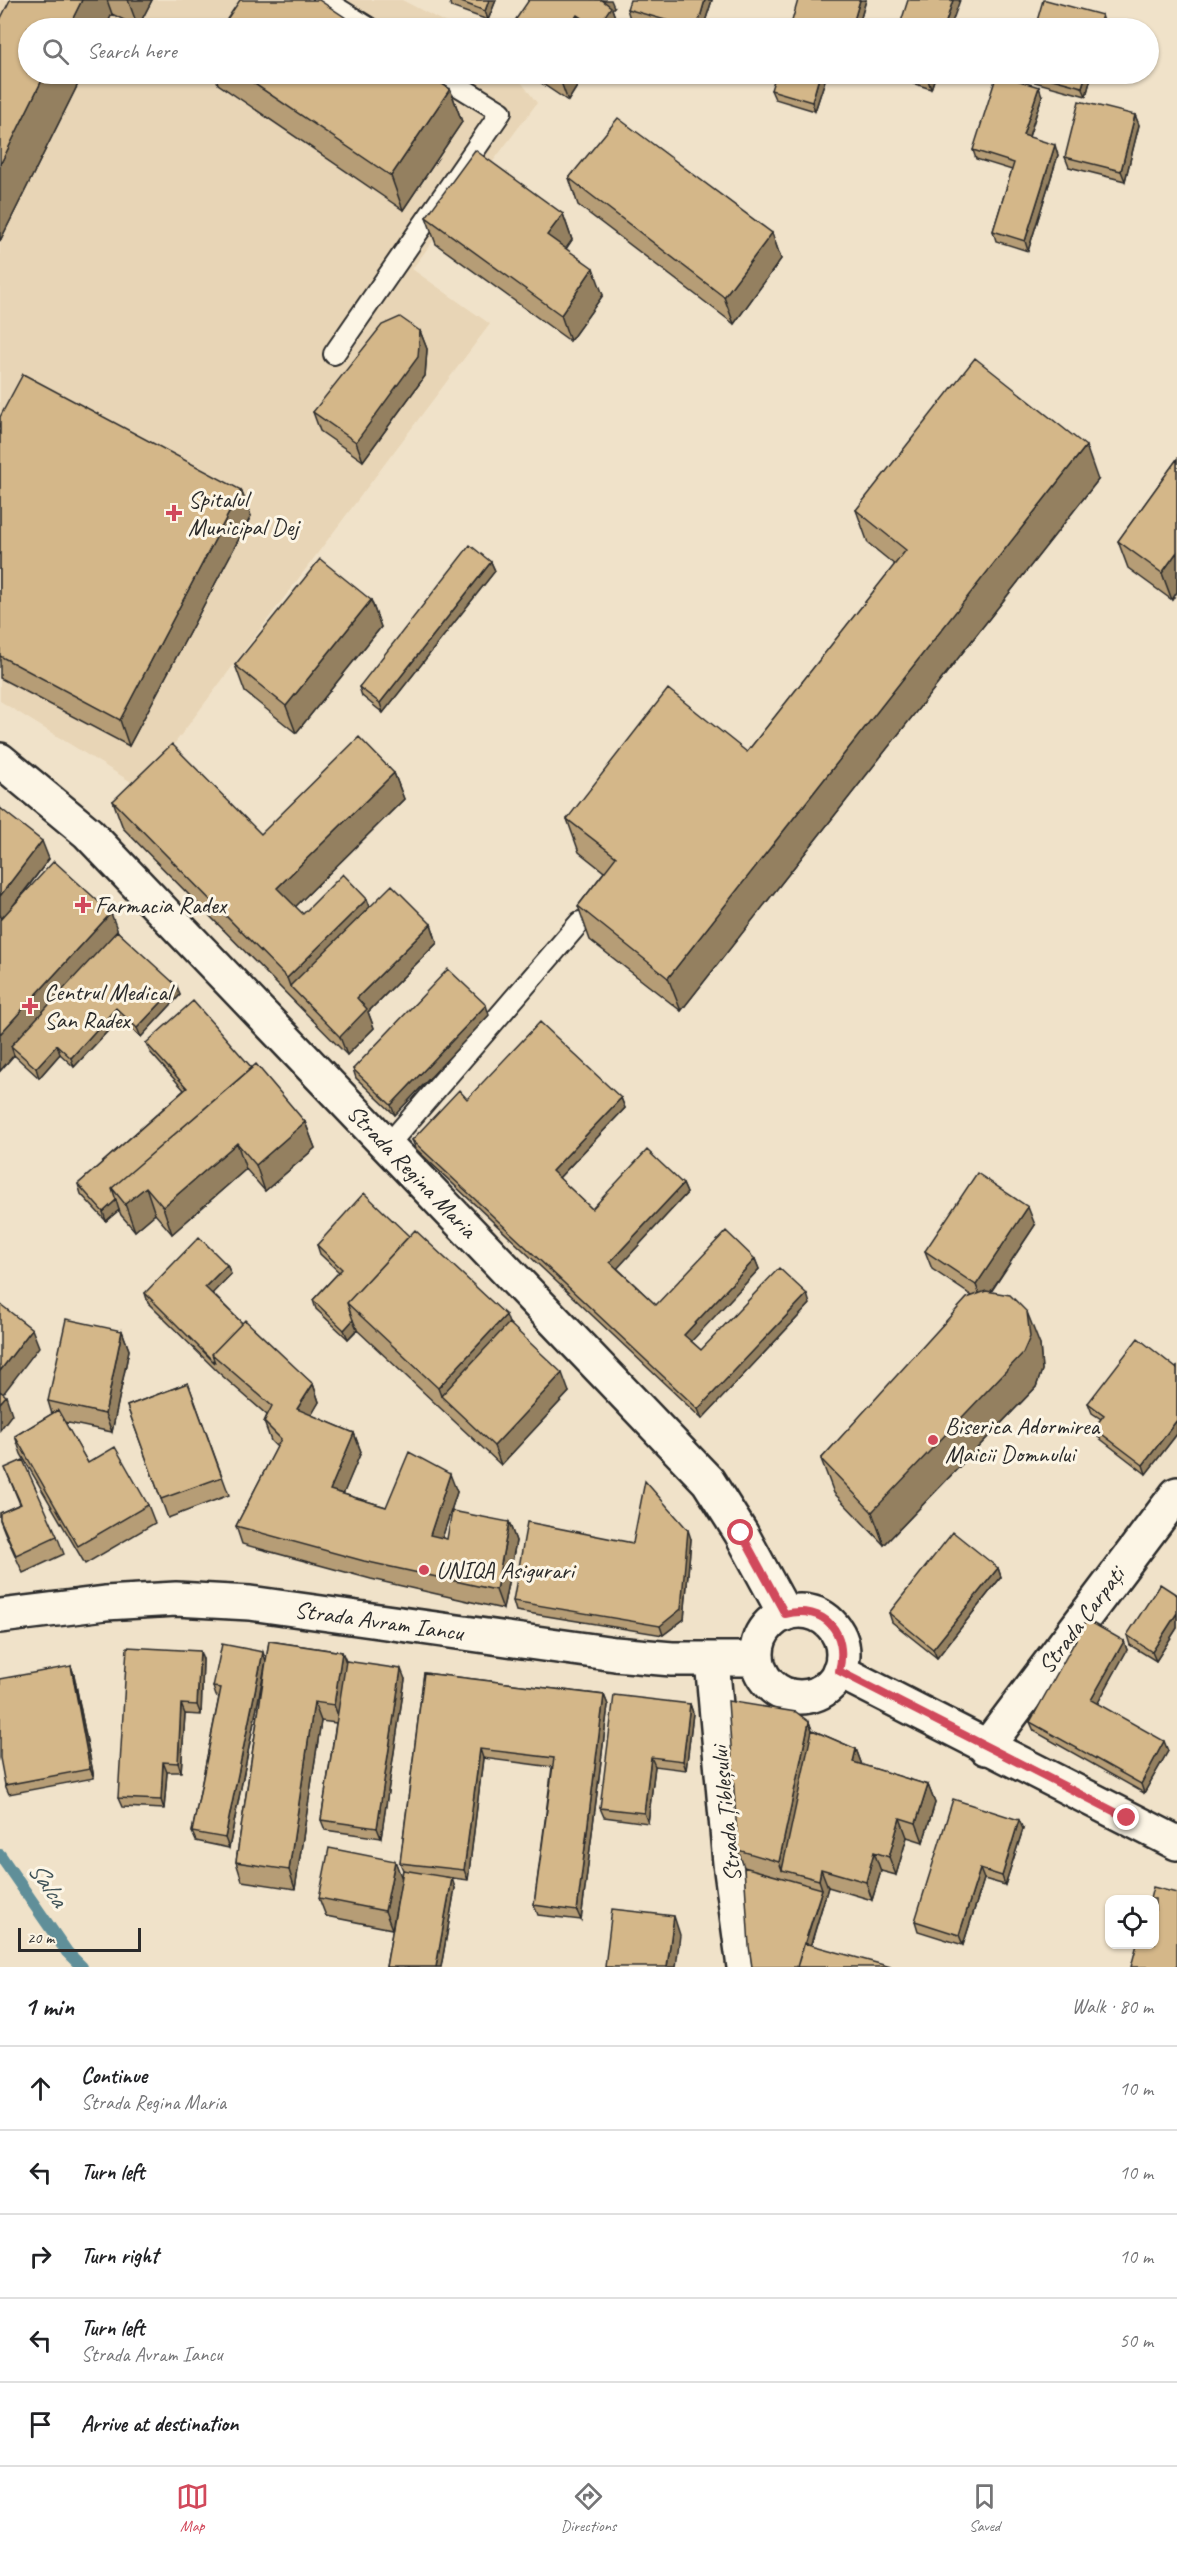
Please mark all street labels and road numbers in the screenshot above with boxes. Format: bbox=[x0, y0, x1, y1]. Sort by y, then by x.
street label: Strada Regina Maria bbox=[341, 1098, 484, 1245]
street label: Strada Carpați bbox=[1031, 1559, 1132, 1679]
street label: Strada Avram Iancu bbox=[293, 1594, 467, 1648]
street label: Strada Țibleșului bbox=[704, 1741, 748, 1883]

